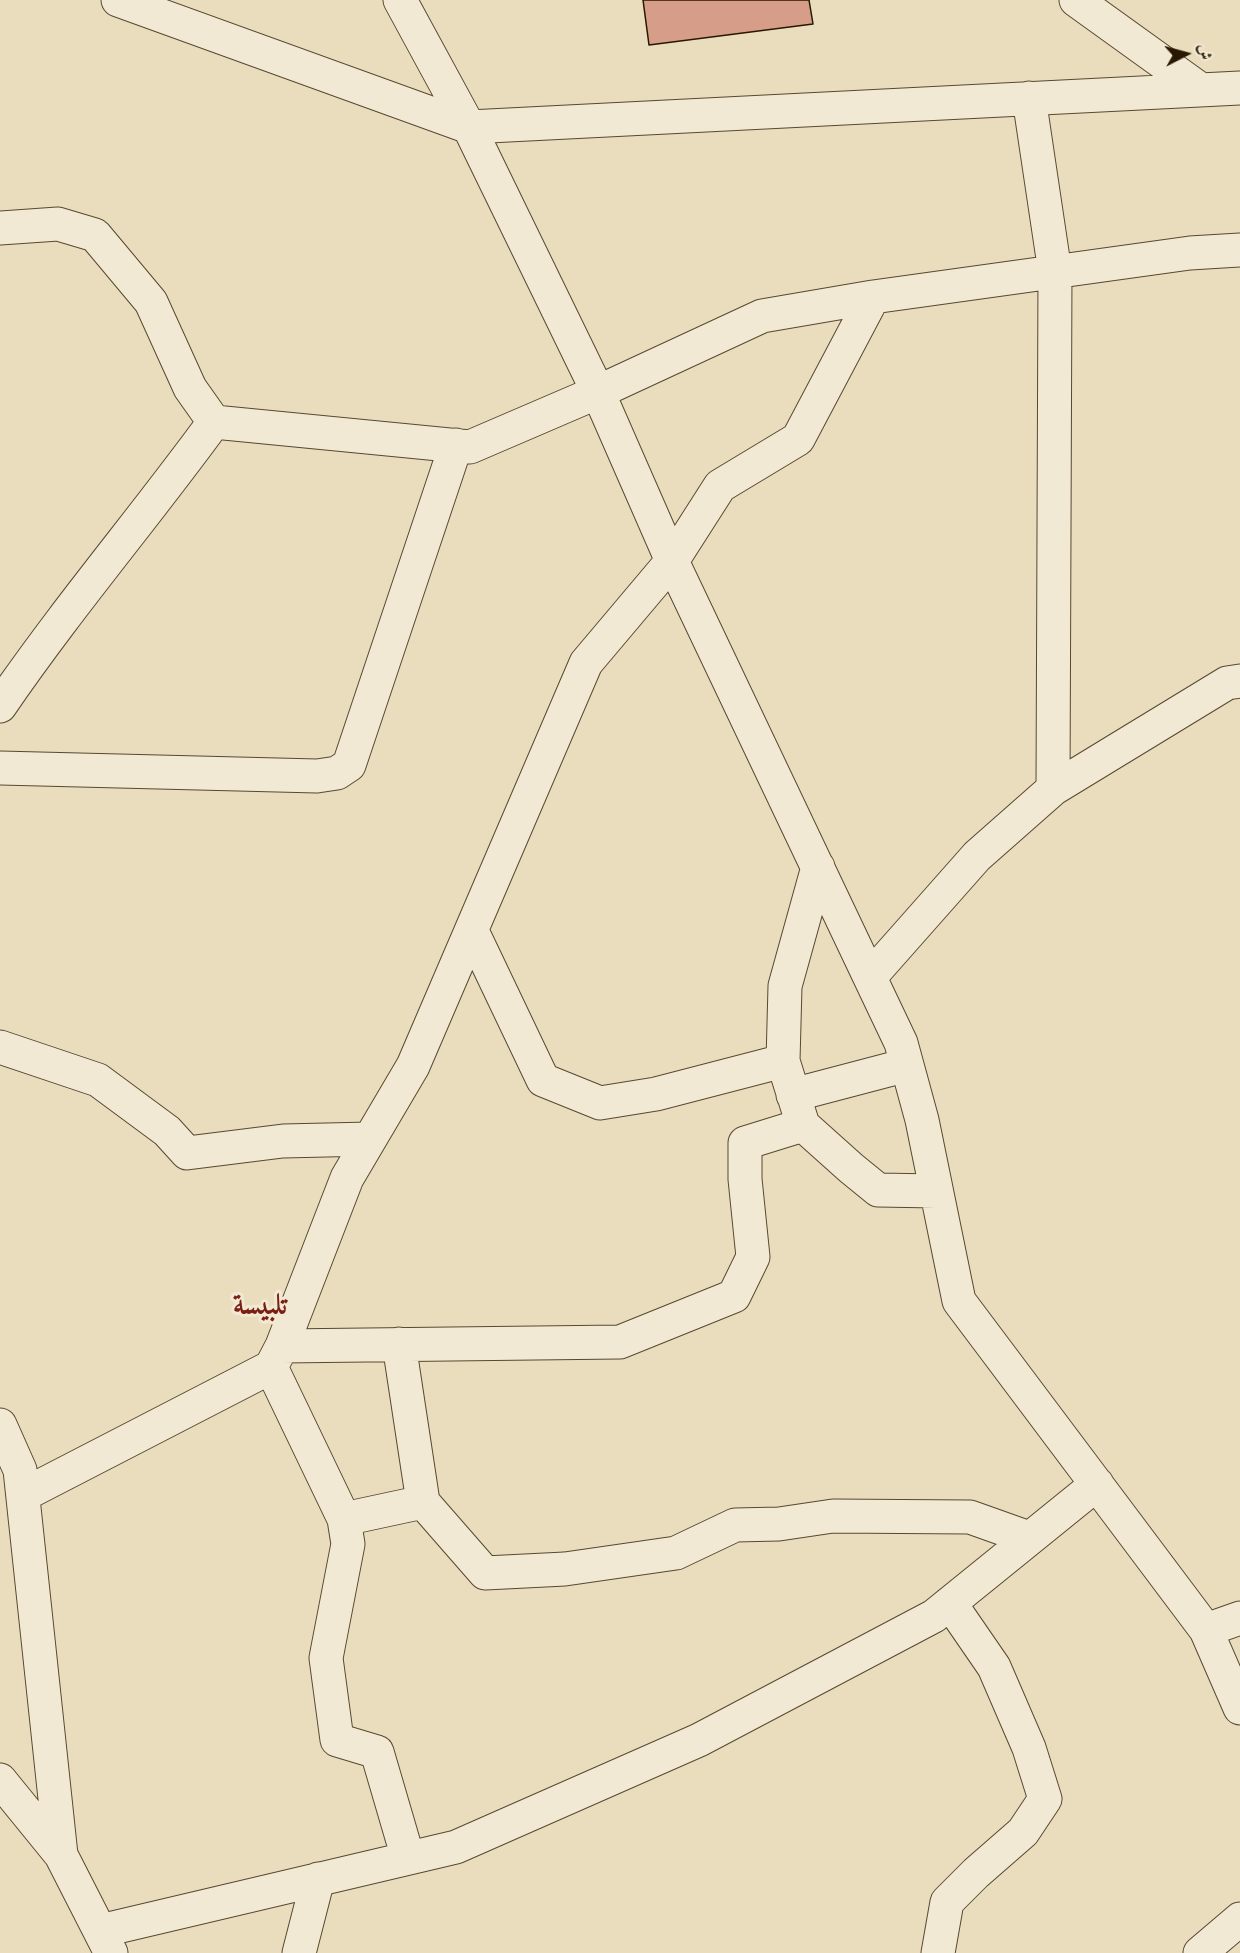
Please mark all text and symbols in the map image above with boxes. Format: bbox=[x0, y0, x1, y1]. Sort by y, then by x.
north arrow bbox=[1156, 24, 1216, 84]
text: ش bbox=[1192, 43, 1216, 61]
district label: تلبيسة bbox=[233, 1290, 287, 1326]

